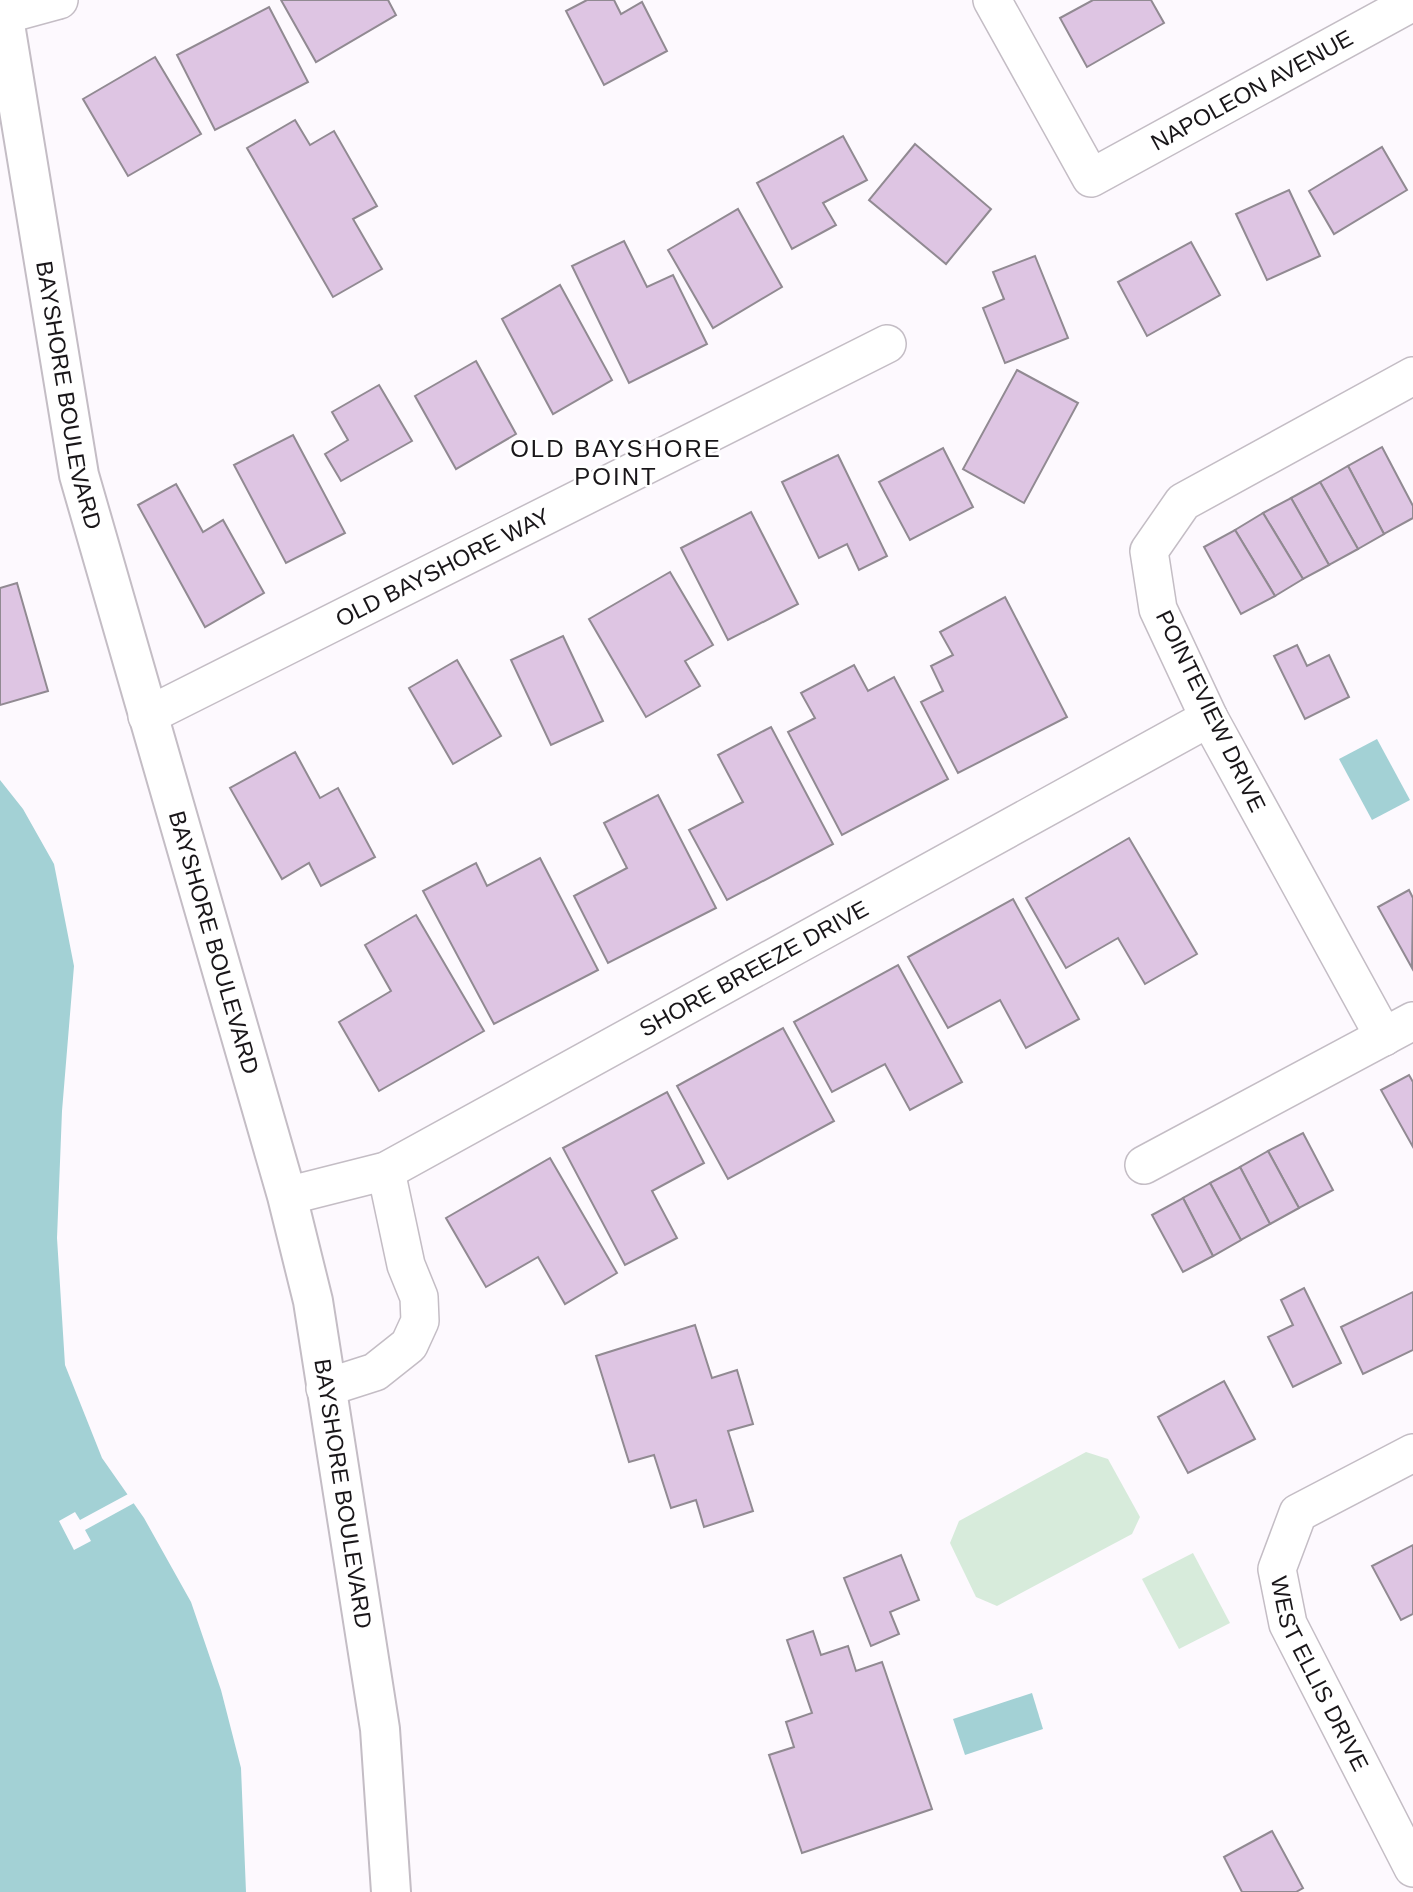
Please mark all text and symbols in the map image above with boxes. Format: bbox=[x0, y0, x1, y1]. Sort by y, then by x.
street label: NAPOLEON AVENUE bbox=[1147, 24, 1357, 156]
street label: BAYSHORE BOULEVARD bbox=[31, 259, 107, 532]
district label: OLD BAYSHORE POINT bbox=[510, 435, 722, 490]
street label: OLD BAYSHORE WAY bbox=[331, 503, 554, 632]
street label: POINTEVIEW DRIVE bbox=[1151, 606, 1271, 816]
street label: BAYSHORE BOULEVARD bbox=[164, 808, 264, 1077]
street label: SHORE BREEZE DRIVE bbox=[635, 895, 873, 1042]
street label: BAYSHORE BOULEVARD bbox=[309, 1357, 377, 1630]
street label: WEST ELLIS DRIVE bbox=[1266, 1574, 1374, 1775]

